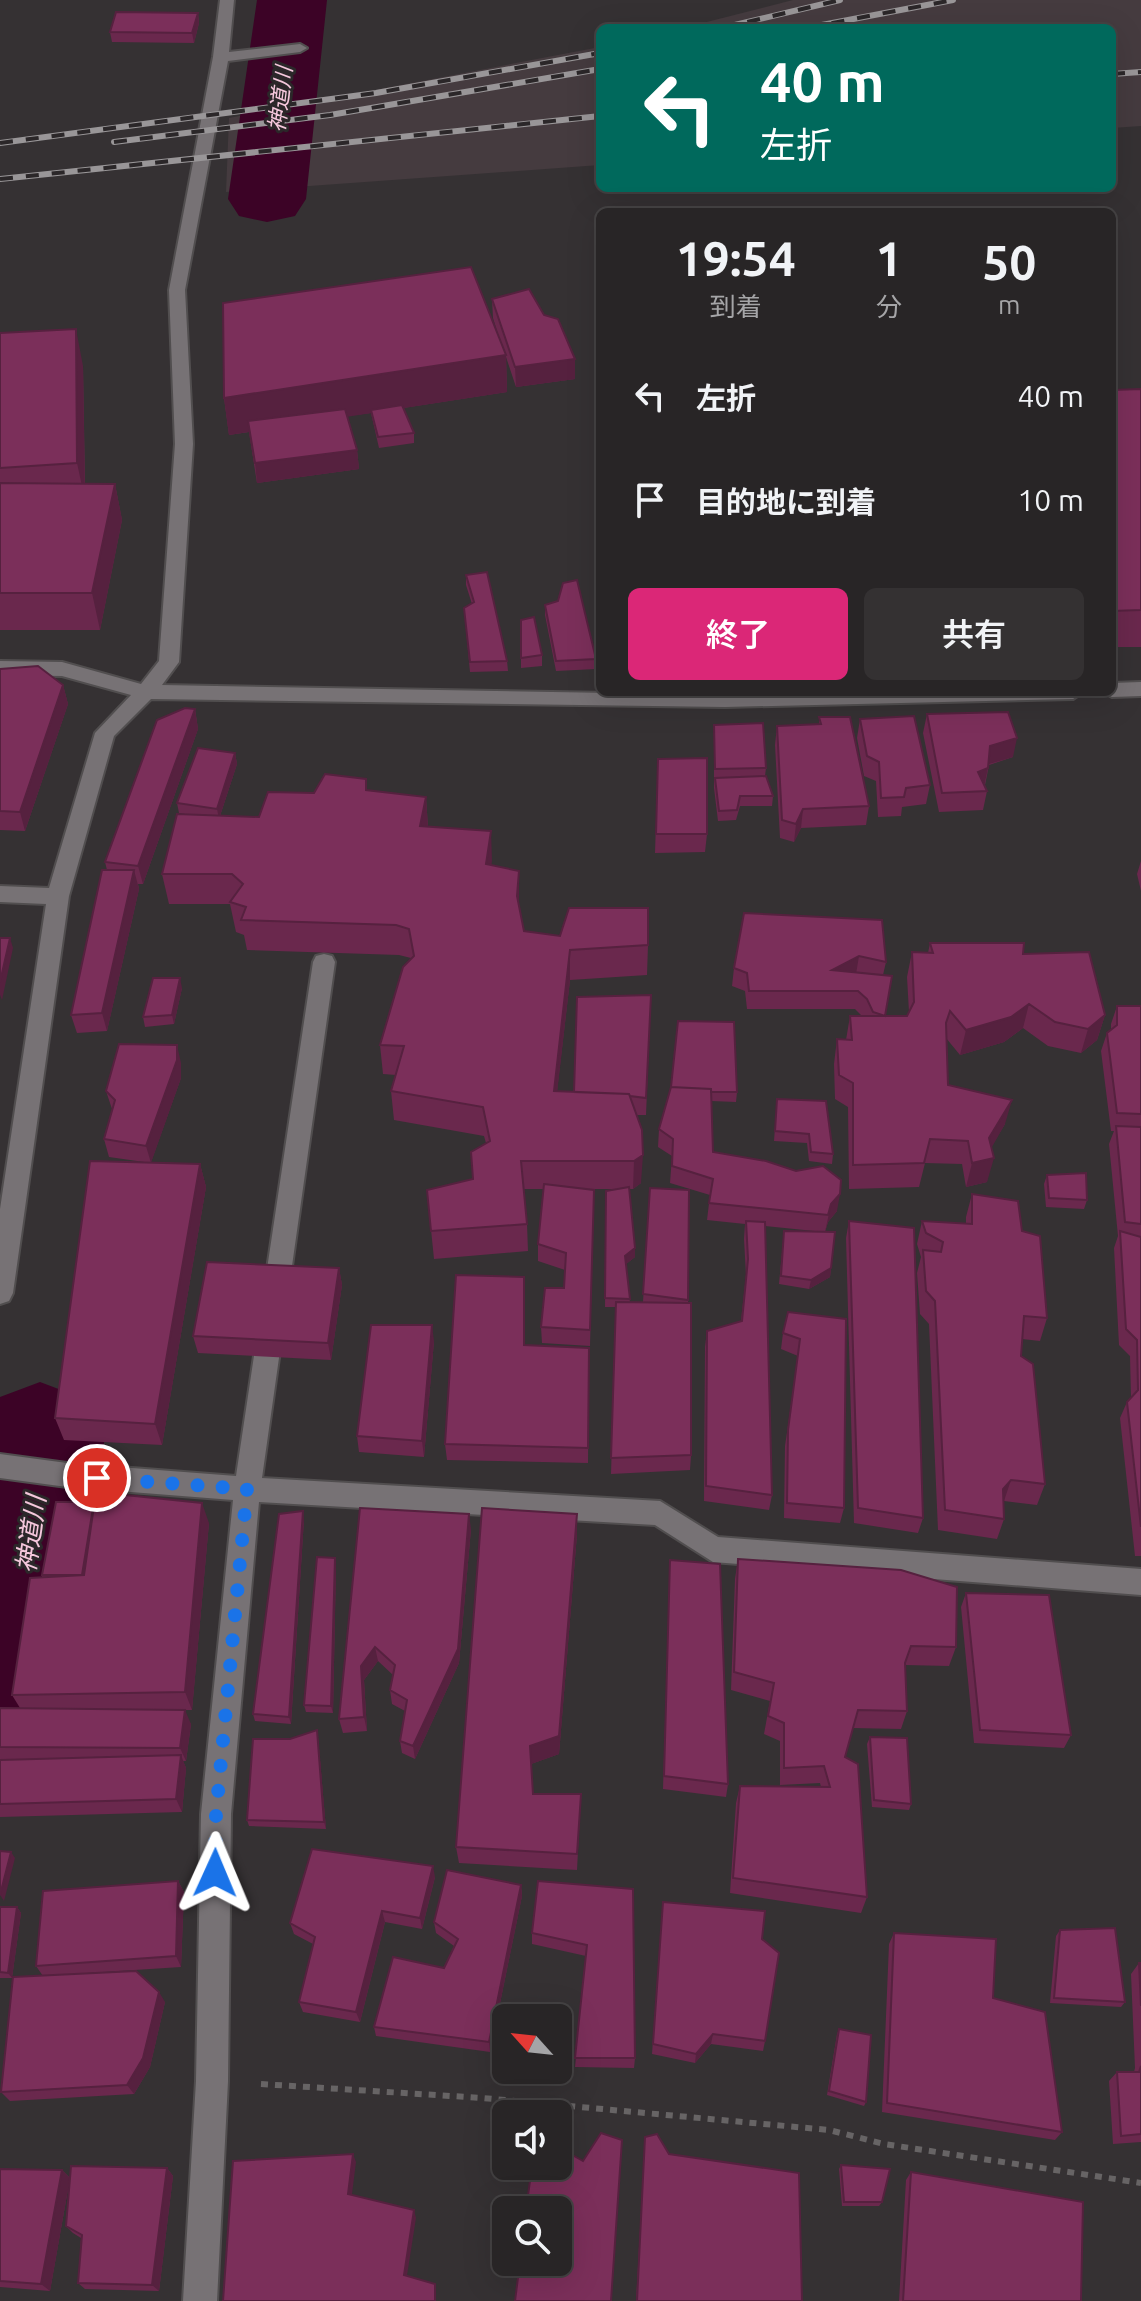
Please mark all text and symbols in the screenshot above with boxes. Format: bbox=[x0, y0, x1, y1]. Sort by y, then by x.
text: 40 m bbox=[760, 50, 885, 113]
icon: left bbox=[628, 56, 732, 160]
water label: 神道川 bbox=[263, 63, 296, 133]
text: 左折 bbox=[760, 124, 832, 165]
text: 19:54 bbox=[676, 231, 796, 285]
text: 1 bbox=[875, 231, 903, 285]
text: 50 bbox=[982, 235, 1036, 289]
text: m bbox=[998, 290, 1020, 319]
text: 到着 bbox=[710, 292, 762, 321]
text: 分 bbox=[876, 292, 902, 321]
icon: left bbox=[628, 374, 672, 418]
text: 40 m bbox=[1017, 379, 1084, 413]
text: 左折 bbox=[696, 381, 756, 415]
icon: arrive bbox=[628, 478, 672, 522]
text: 10 m bbox=[1017, 483, 1084, 517]
text: 目的地に到着 bbox=[696, 485, 876, 519]
button: 終了 bbox=[628, 588, 848, 680]
button: 共有 bbox=[864, 588, 1084, 680]
pin bbox=[63, 1444, 131, 1512]
icon: arrive bbox=[75, 1456, 119, 1500]
water label: 神道川 bbox=[11, 1490, 51, 1575]
position arrow bbox=[173, 1831, 257, 1915]
north arrow bbox=[492, 2004, 572, 2084]
map controls bbox=[492, 2004, 572, 2276]
button: sound bbox=[492, 2100, 572, 2180]
button: search bbox=[492, 2196, 572, 2276]

